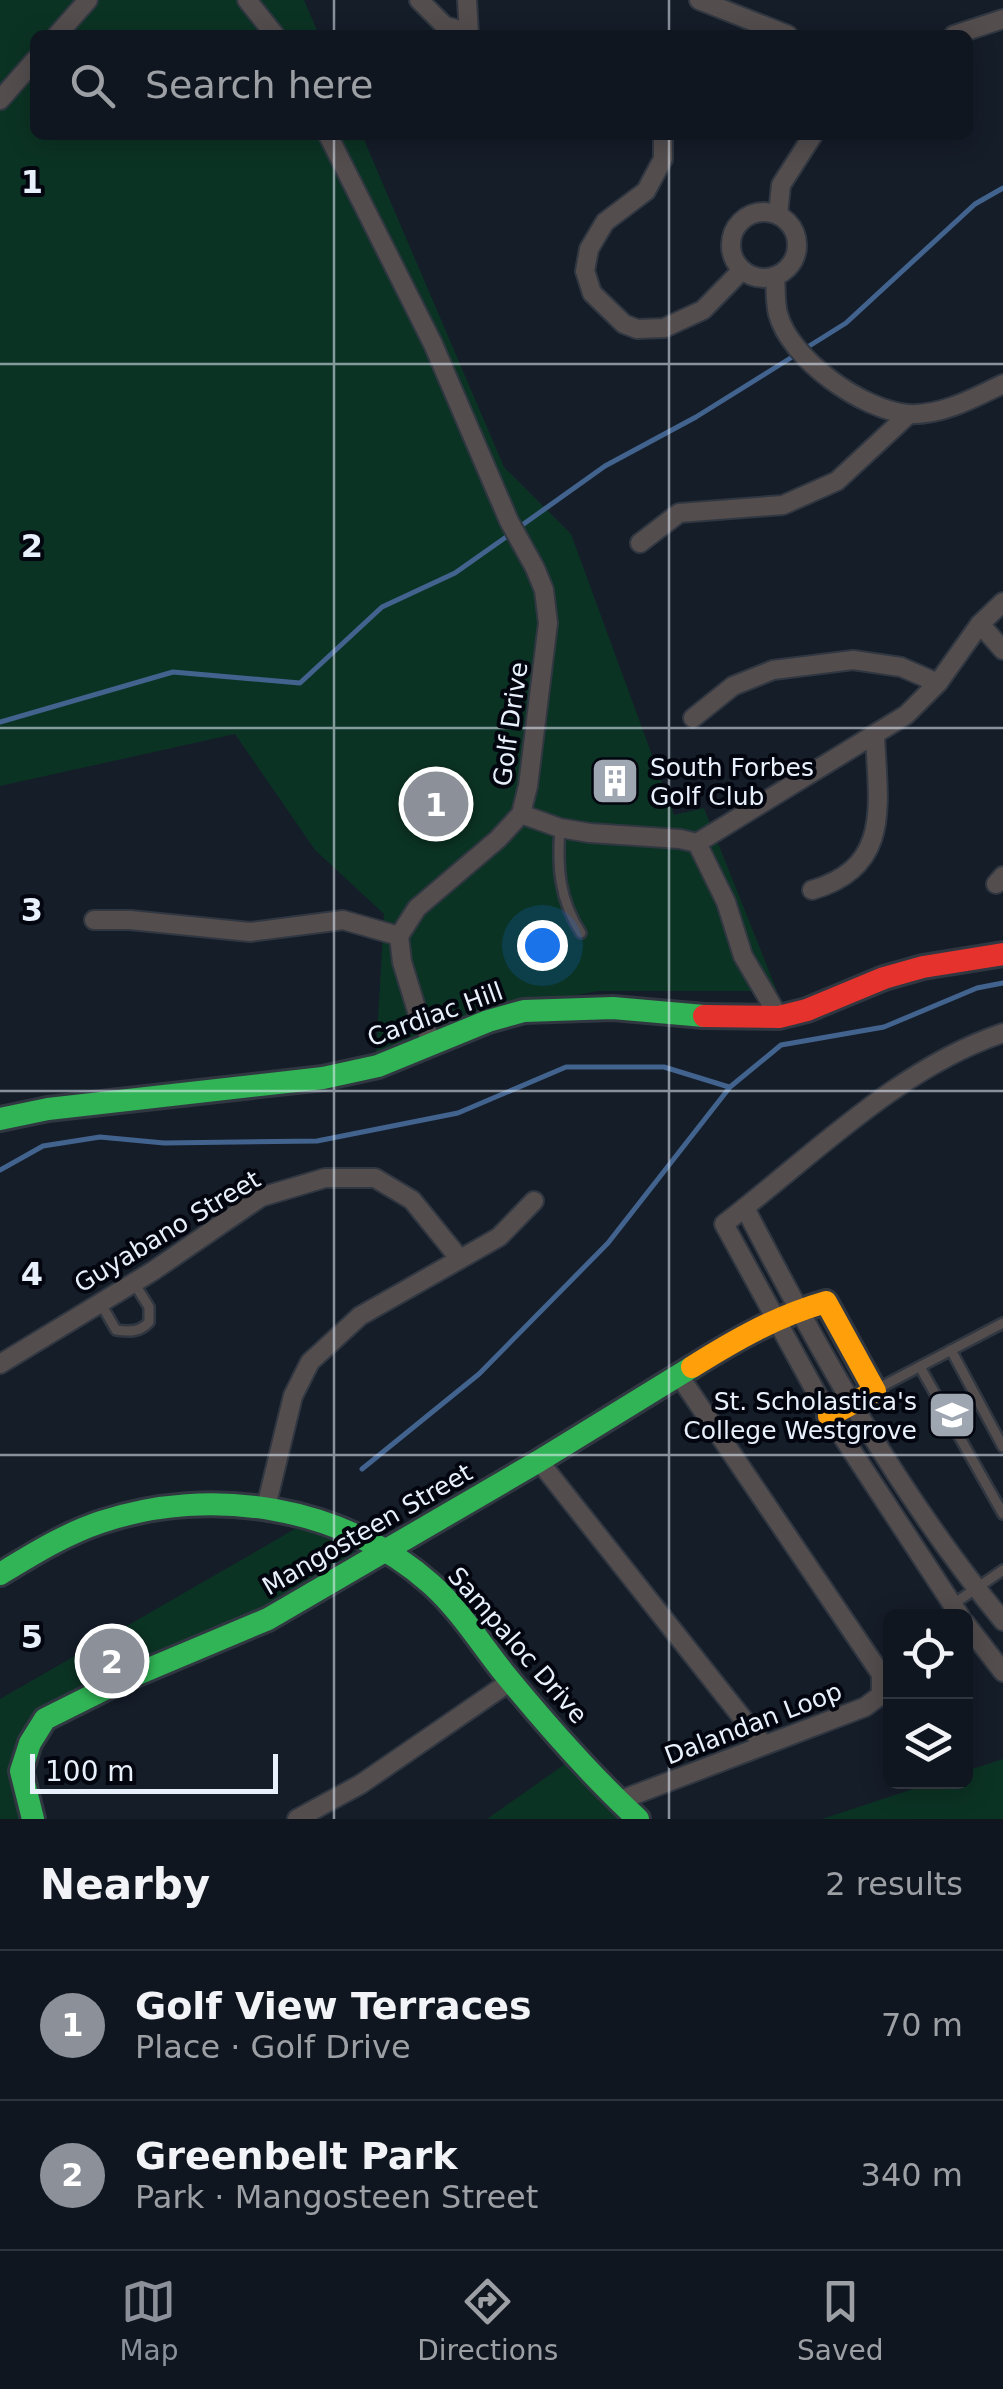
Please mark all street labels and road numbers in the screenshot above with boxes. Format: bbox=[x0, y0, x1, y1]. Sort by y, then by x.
street label: Golf Drive bbox=[487, 660, 534, 788]
street label: Cardiac Hill bbox=[363, 977, 507, 1052]
street label: Guyabano Street bbox=[69, 1164, 266, 1298]
street label: Mangosteen Street bbox=[257, 1457, 477, 1601]
street label: Sampaloc Drive bbox=[442, 1561, 593, 1729]
street label: Dalandan Loop bbox=[660, 1676, 846, 1771]

